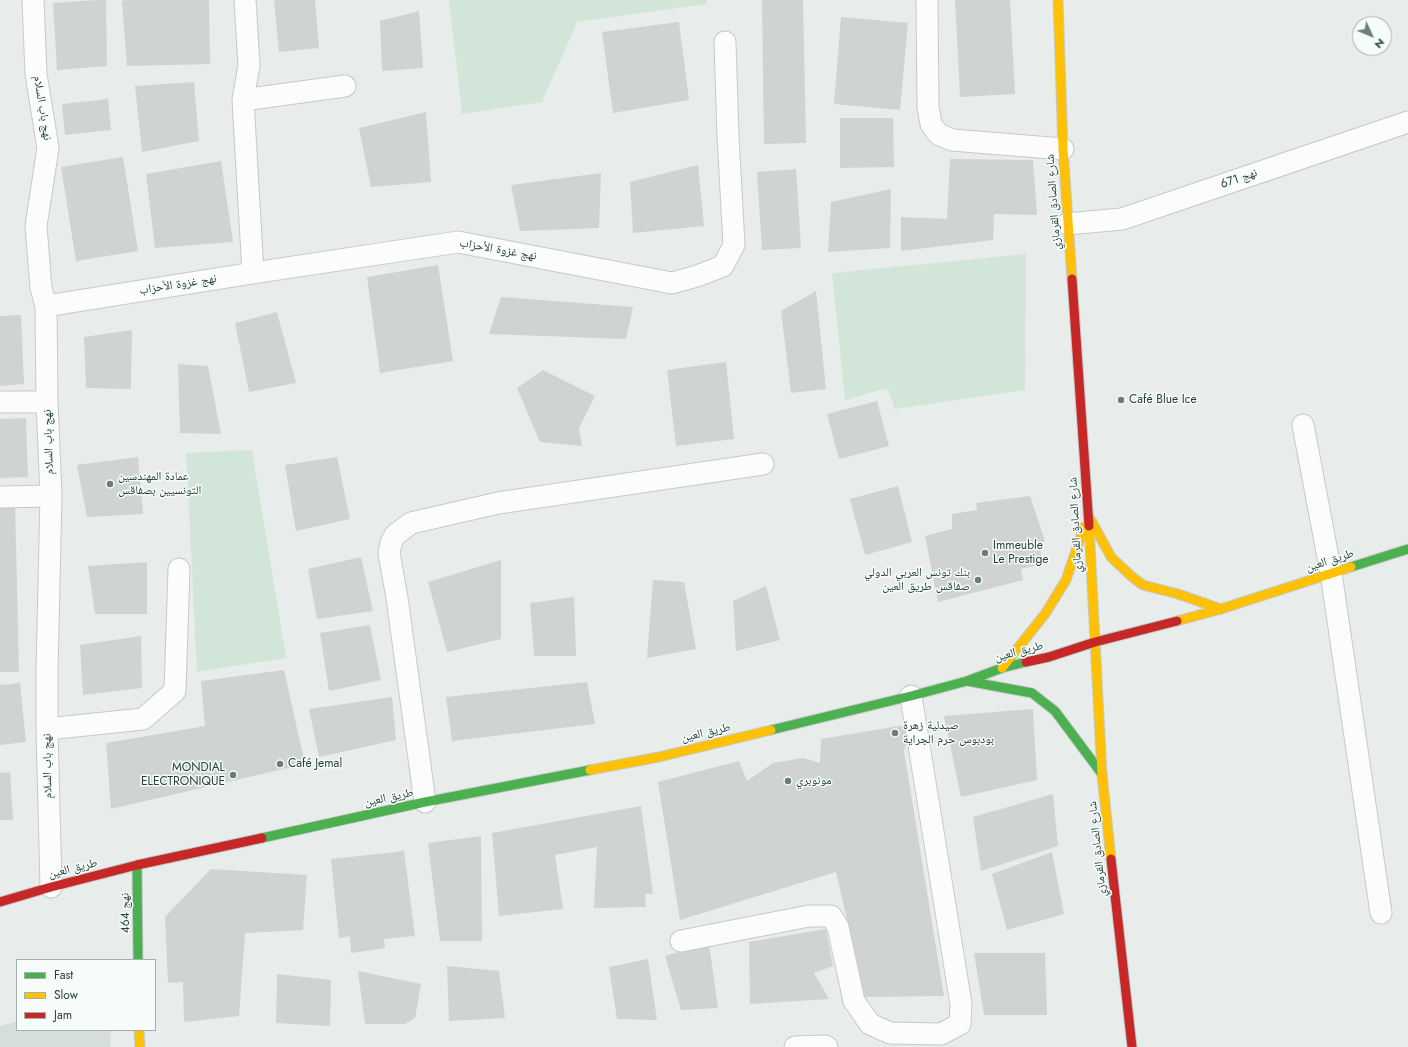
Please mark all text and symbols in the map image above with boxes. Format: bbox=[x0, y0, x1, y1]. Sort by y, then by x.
north arrow bbox=[1352, 16, 1392, 56]
text: N bbox=[1371, 35, 1389, 52]
street label: نهج باب السلام bbox=[30, 75, 54, 141]
street label: شارع الصادق القرمازي bbox=[1043, 154, 1065, 250]
street label: نهج 671 bbox=[1219, 166, 1259, 192]
street label: نهج غزوة الأحزاب bbox=[458, 236, 538, 264]
street label: نهج غزوة الأحزاب bbox=[138, 272, 218, 298]
place label: Café Blue Ice bbox=[1129, 393, 1197, 407]
marker: Café Blue Ice bbox=[1116, 395, 1126, 405]
street label: نهج باب السلام bbox=[41, 409, 57, 475]
place label: عمادة المهندسين التونسيين بصفاقس bbox=[118, 470, 201, 498]
street label: شارع الصادق القرمازي bbox=[1066, 477, 1086, 573]
marker: عمادة المهندسين التونسيين بصفاقس bbox=[105, 479, 115, 489]
place label: Immeuble Le Prestige bbox=[993, 539, 1048, 567]
street label: طريق العين bbox=[1304, 546, 1356, 576]
marker: Immeuble Le Prestige bbox=[980, 548, 990, 558]
place label: بنك تونس العربي الدولي صفاقس طريق العين bbox=[864, 566, 970, 594]
marker: بنك تونس العربي الدولي صفاقس طريق العين bbox=[973, 575, 983, 585]
street label: طريق العين bbox=[993, 639, 1045, 665]
place label: صيدلية زهرة بودبوس حرم الجراية bbox=[903, 719, 994, 747]
street label: طريق العين bbox=[680, 720, 732, 746]
marker: صيدلية زهرة بودبوس حرم الجراية bbox=[890, 728, 900, 738]
street label: نهج باب السلام bbox=[40, 733, 56, 799]
place label: Café Jemal bbox=[288, 757, 342, 771]
marker: Café Jemal bbox=[275, 759, 285, 769]
place label: MONDIAL ELECTRONIQUE bbox=[141, 761, 225, 789]
marker: MONDIAL ELECTRONIQUE bbox=[228, 770, 238, 780]
place label: مونوبري bbox=[796, 774, 832, 788]
marker: مونوبري bbox=[783, 776, 793, 786]
street label: طريق العين bbox=[363, 786, 415, 810]
street label: شارع الصادق القرمازي bbox=[1086, 801, 1110, 897]
street label: طريق العين bbox=[47, 856, 99, 882]
street label: نهج 464 bbox=[118, 893, 134, 933]
legend bbox=[16, 959, 156, 1031]
text: Fast bbox=[54, 966, 73, 984]
text: Slow bbox=[54, 986, 78, 1004]
text: Jam bbox=[54, 1006, 72, 1024]

